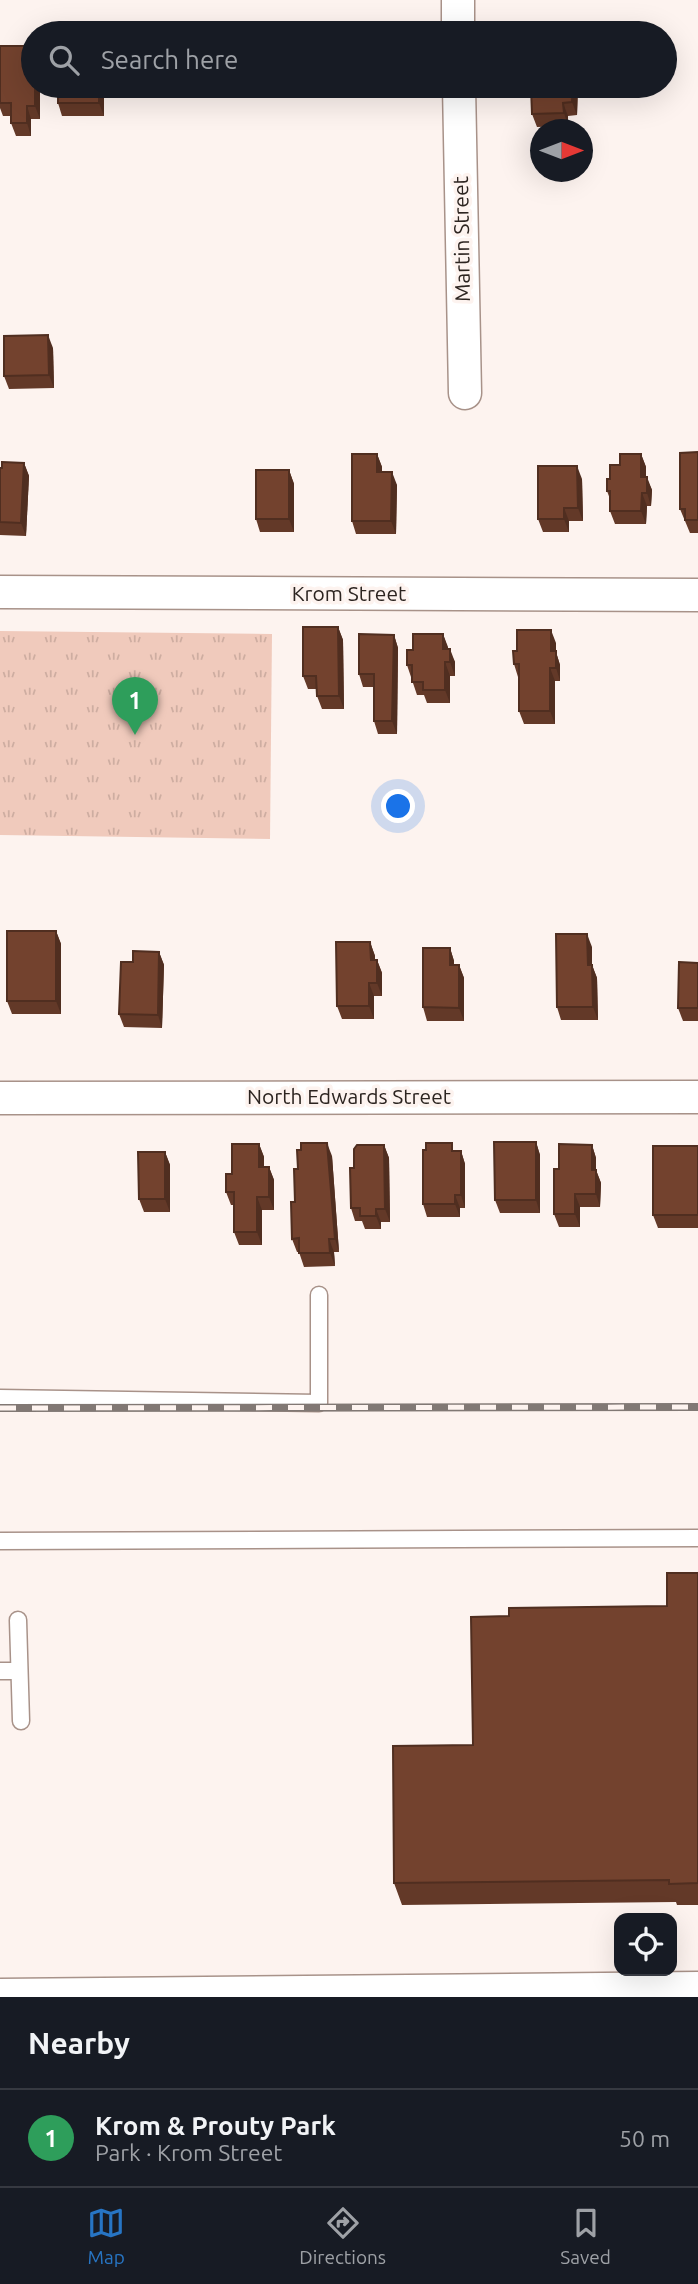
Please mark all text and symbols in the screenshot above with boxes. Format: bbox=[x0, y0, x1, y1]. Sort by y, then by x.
search box bbox=[21, 21, 677, 98]
icon: search bbox=[45, 41, 83, 79]
text: Search here bbox=[101, 45, 238, 74]
north arrow bbox=[530, 119, 593, 182]
street label: Martin Street bbox=[448, 176, 474, 302]
street label: Krom Street bbox=[292, 581, 406, 605]
pin: 1 bbox=[112, 677, 158, 735]
your location bbox=[381, 789, 415, 823]
street label: North Edwards Street bbox=[247, 1084, 451, 1108]
map controls bbox=[614, 1913, 677, 1976]
button: locate bbox=[614, 1913, 677, 1976]
text: Nearby bbox=[28, 2026, 130, 2060]
text: Krom & Prouty Park bbox=[95, 2111, 336, 2140]
text: 1 bbox=[45, 2126, 57, 2151]
text: 50 m bbox=[619, 2126, 670, 2151]
text: Park · Krom Street bbox=[95, 2140, 282, 2165]
tab: Map bbox=[87, 2204, 125, 2268]
tab: Directions bbox=[299, 2204, 386, 2268]
tab: Saved bbox=[560, 2204, 611, 2268]

